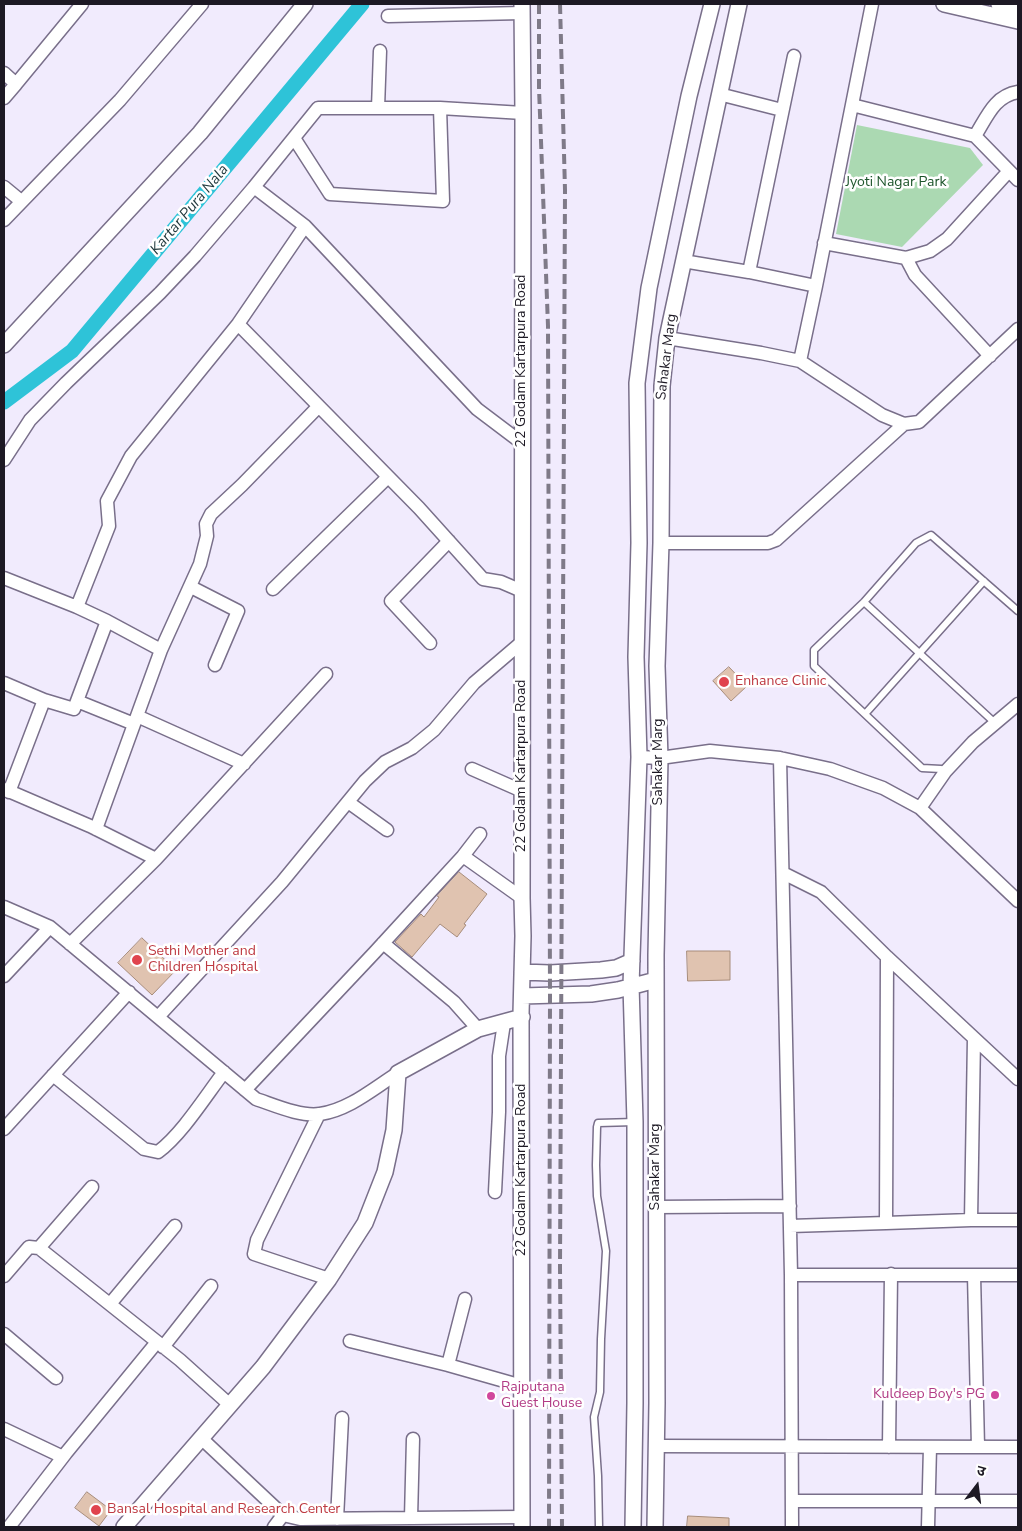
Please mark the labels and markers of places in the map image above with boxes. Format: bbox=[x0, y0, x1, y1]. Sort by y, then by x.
place label: Enhance Clinic bbox=[735, 674, 826, 690]
marker: Enhance Clinic bbox=[717, 675, 731, 689]
place label: Sethi Mother and Children Hospital bbox=[148, 944, 258, 976]
marker: Sethi Mother and Children Hospital bbox=[130, 953, 144, 967]
place label: Rajputana Guest House bbox=[501, 1380, 582, 1412]
place label: Kuldeep Boy's PG bbox=[873, 1387, 985, 1403]
marker: Kuldeep Boy's PG bbox=[989, 1389, 1001, 1401]
marker: Rajputana Guest House bbox=[485, 1390, 497, 1402]
place label: Bansal Hospital and Research Center bbox=[107, 1502, 340, 1518]
marker: Bansal Hospital and Research Center bbox=[89, 1503, 103, 1517]

